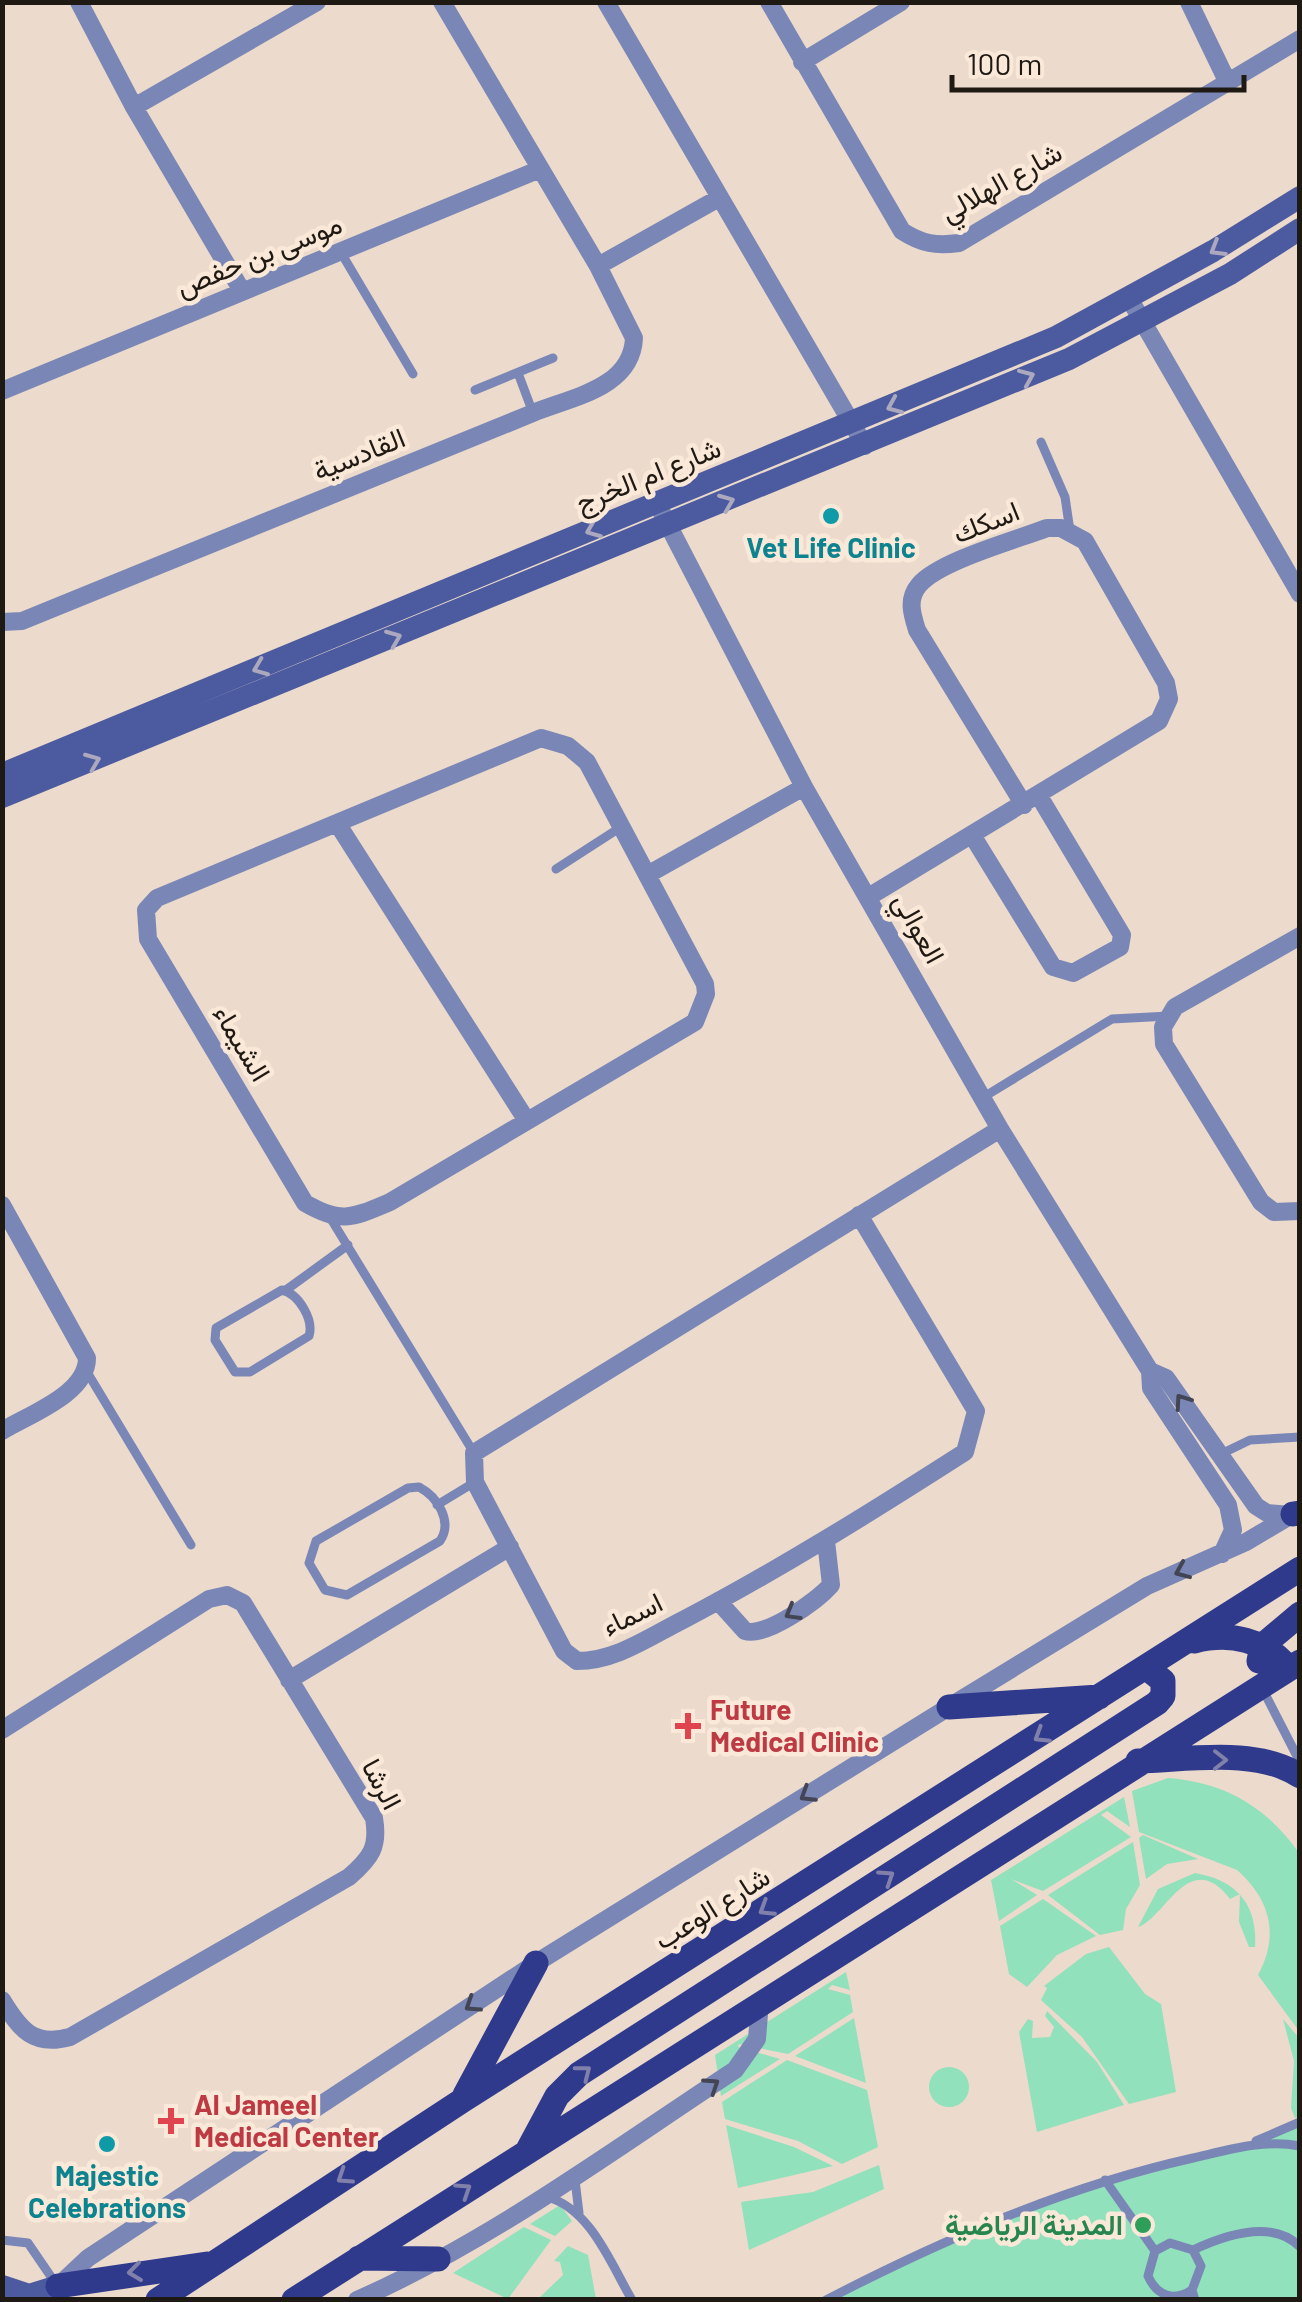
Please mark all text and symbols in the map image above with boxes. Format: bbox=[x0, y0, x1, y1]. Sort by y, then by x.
scale bar bbox=[952, 30, 1244, 92]
text: 100 m bbox=[967, 45, 1042, 81]
street label: شارع الهلالي bbox=[934, 134, 1071, 234]
street label: موسى بن حفص bbox=[171, 205, 347, 305]
one-way arrow bbox=[1210, 237, 1228, 256]
one-way arrow bbox=[1017, 369, 1035, 389]
one-way arrow bbox=[886, 395, 903, 415]
street label: القادسية bbox=[308, 419, 409, 487]
street label: شارع ام الخرج bbox=[570, 429, 726, 521]
one-way arrow bbox=[717, 493, 735, 513]
street label: اسكك bbox=[948, 493, 1024, 550]
marker: Vet Life Clinic bbox=[820, 505, 842, 527]
one-way arrow bbox=[585, 518, 603, 538]
place label: Vet Life Clinic bbox=[746, 530, 916, 564]
one-way arrow bbox=[384, 629, 402, 649]
one-way arrow bbox=[253, 656, 270, 676]
one-way arrow bbox=[83, 752, 101, 772]
street label: العوالي bbox=[881, 886, 953, 972]
street label: الشيماء bbox=[207, 998, 279, 1087]
one-way arrow bbox=[1176, 1394, 1194, 1413]
one-way arrow bbox=[1174, 1559, 1192, 1579]
street label: اسماء bbox=[596, 1584, 667, 1642]
one-way arrow bbox=[785, 1601, 803, 1621]
place label: Future Medical Clinic bbox=[710, 1692, 879, 1758]
marker: Future Medical Clinic bbox=[675, 1713, 701, 1739]
one-way arrow bbox=[1034, 1724, 1052, 1743]
one-way arrow bbox=[1214, 1749, 1229, 1771]
street label: الرشا bbox=[354, 1752, 410, 1816]
one-way arrow bbox=[799, 1783, 817, 1802]
street label: شارع الوعب bbox=[648, 1858, 777, 1958]
one-way arrow bbox=[876, 1871, 894, 1890]
one-way arrow bbox=[759, 1897, 777, 1916]
one-way arrow bbox=[465, 1993, 483, 2012]
one-way arrow bbox=[573, 2067, 591, 2084]
one-way arrow bbox=[701, 2079, 719, 2098]
place label: Al Jameel Medical Center bbox=[194, 2087, 379, 2153]
marker: Al Jameel Medical Center bbox=[158, 2108, 184, 2134]
marker: Majestic Celebrations bbox=[96, 2133, 118, 2155]
place label: Majestic Celebrations bbox=[28, 2158, 186, 2224]
one-way arrow bbox=[337, 2165, 355, 2184]
one-way arrow bbox=[453, 2184, 471, 2203]
place label: المدينة الرياضية bbox=[945, 2207, 1123, 2243]
marker: المدينة الرياضية bbox=[1132, 2214, 1154, 2236]
one-way arrow bbox=[126, 2261, 142, 2282]

